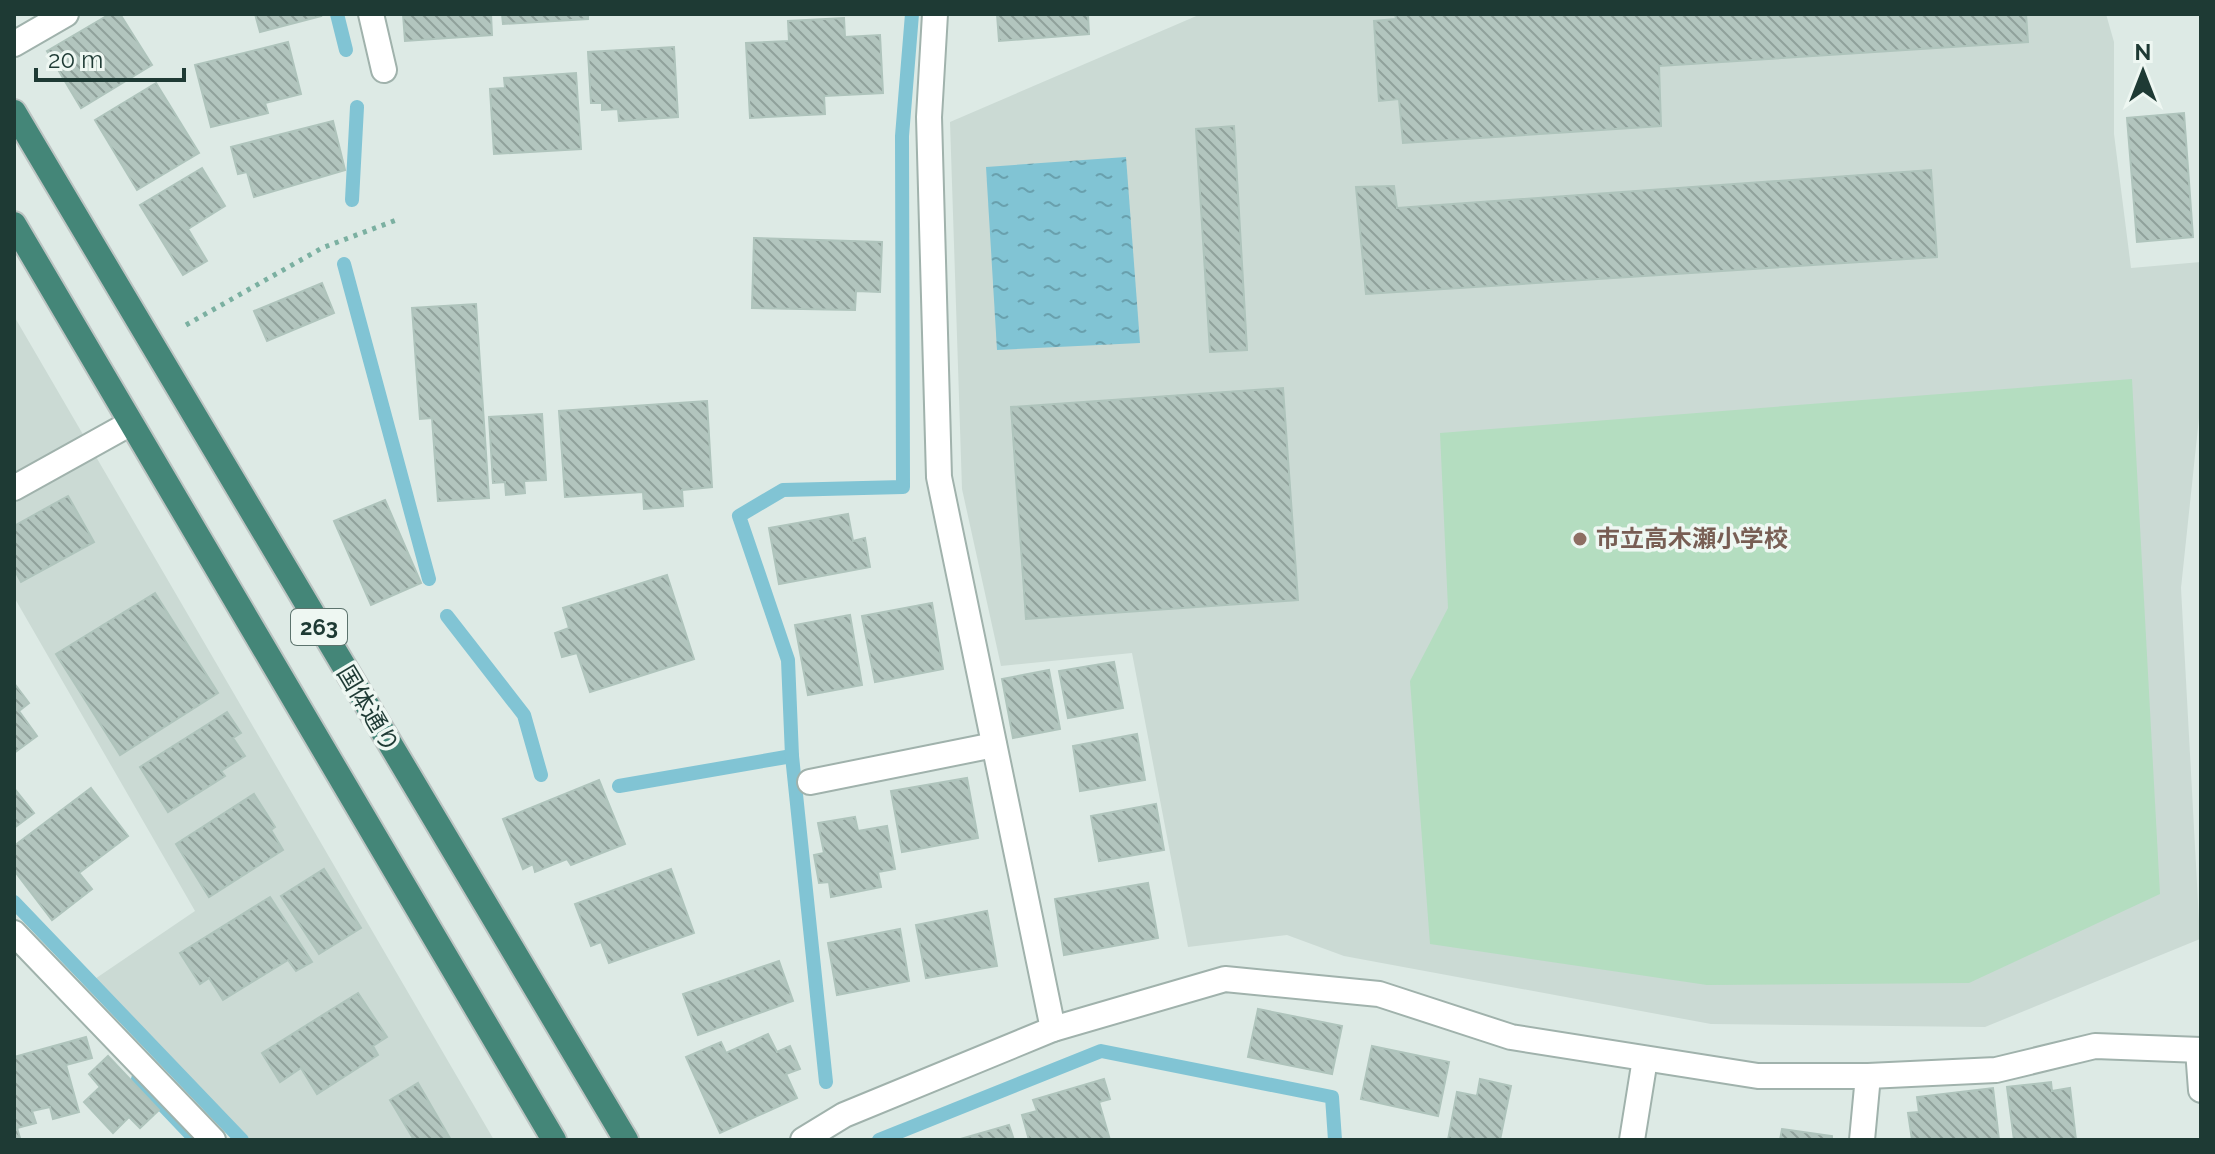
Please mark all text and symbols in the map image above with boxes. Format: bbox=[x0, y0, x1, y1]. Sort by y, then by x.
scale bar bbox=[36, 32, 184, 82]
north arrow bbox=[2103, 32, 2183, 112]
text: N bbox=[2135, 39, 2151, 65]
text: 20 m bbox=[48, 45, 103, 74]
place label: 市立高木瀬小学校 bbox=[1596, 524, 1788, 553]
marker: 市立高木瀬小学校 bbox=[1571, 530, 1589, 548]
road number: 263 bbox=[291, 609, 347, 645]
street label: 国体通り bbox=[331, 660, 406, 757]

